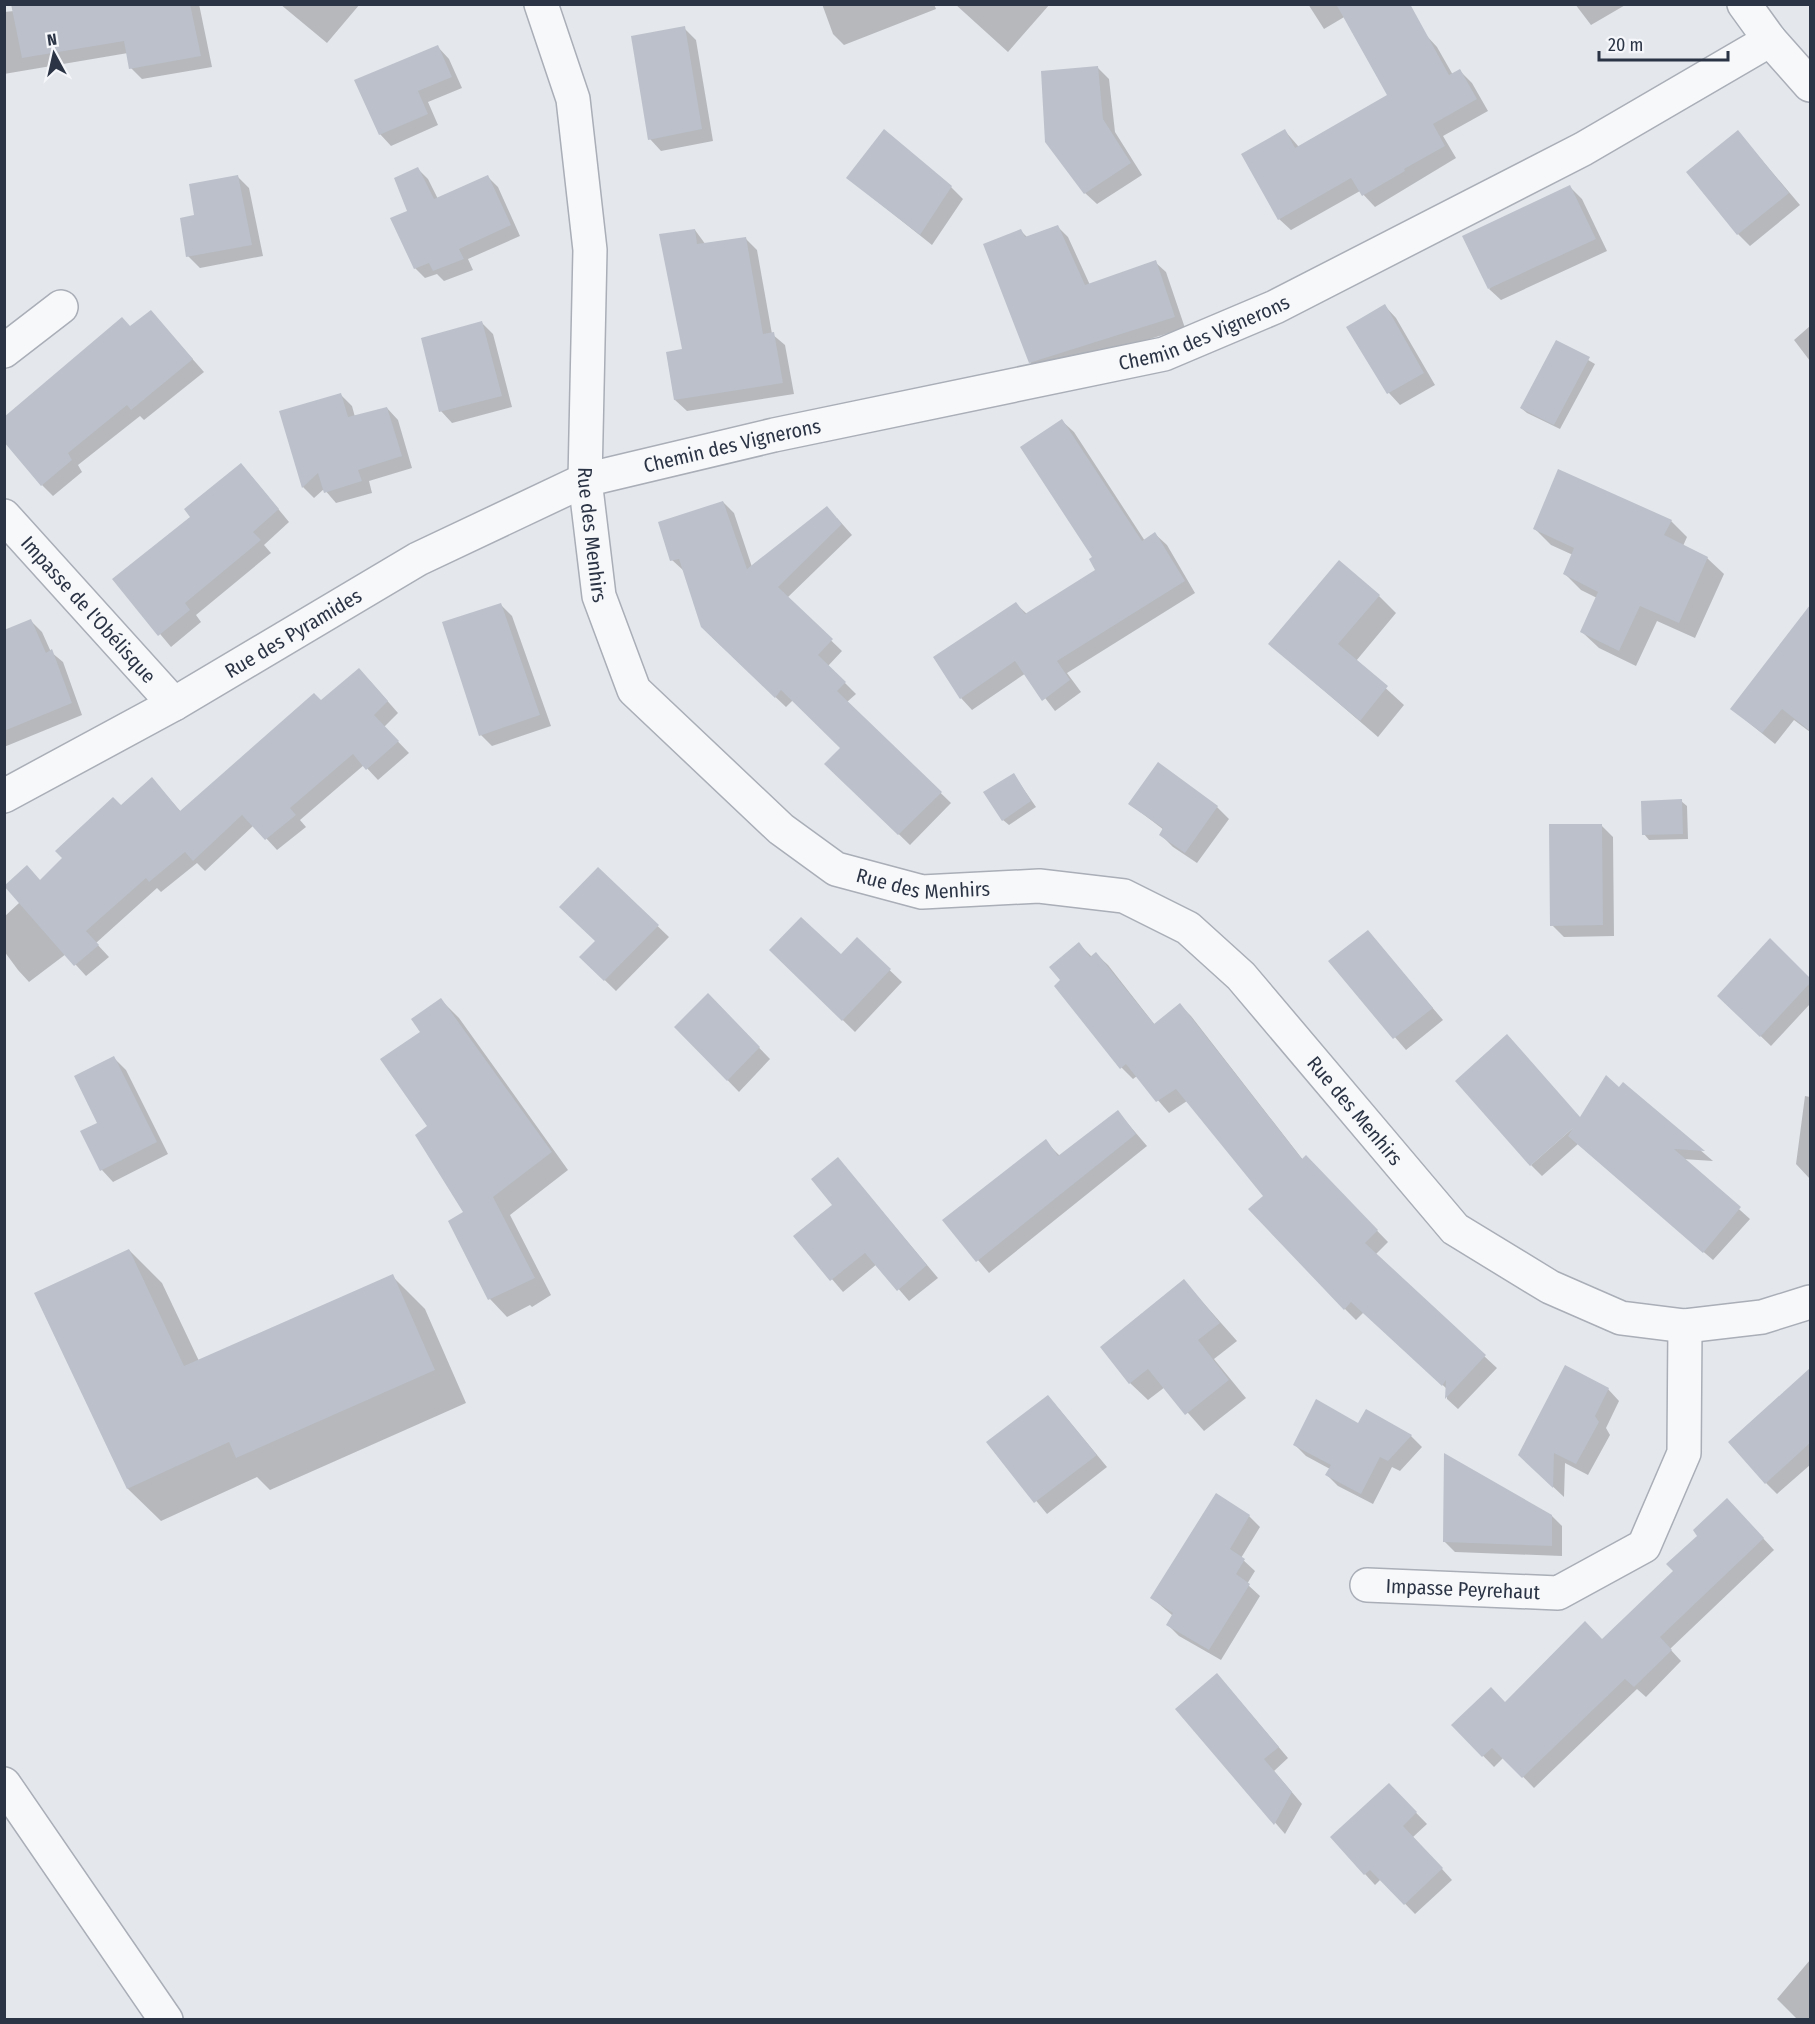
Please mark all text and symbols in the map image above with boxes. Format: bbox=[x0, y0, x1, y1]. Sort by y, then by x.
north arrow bbox=[24, 24, 84, 84]
scale bar bbox=[1599, 24, 1728, 62]
text: N bbox=[46, 30, 58, 50]
text: 20 m bbox=[1608, 34, 1643, 56]
street label: Chemin des Vignerons bbox=[1116, 290, 1293, 375]
street label: Chemin des Vignerons bbox=[641, 414, 823, 478]
street label: Rue des Menhirs bbox=[573, 467, 612, 605]
street label: Impasse de l'Obélisque bbox=[16, 531, 161, 688]
street label: Rue des Pyramides bbox=[220, 583, 366, 683]
street label: Rue des Menhirs bbox=[854, 863, 990, 904]
street label: Rue des Menhirs bbox=[1302, 1051, 1408, 1170]
street label: Impasse Peyrehaut bbox=[1385, 1574, 1541, 1604]

